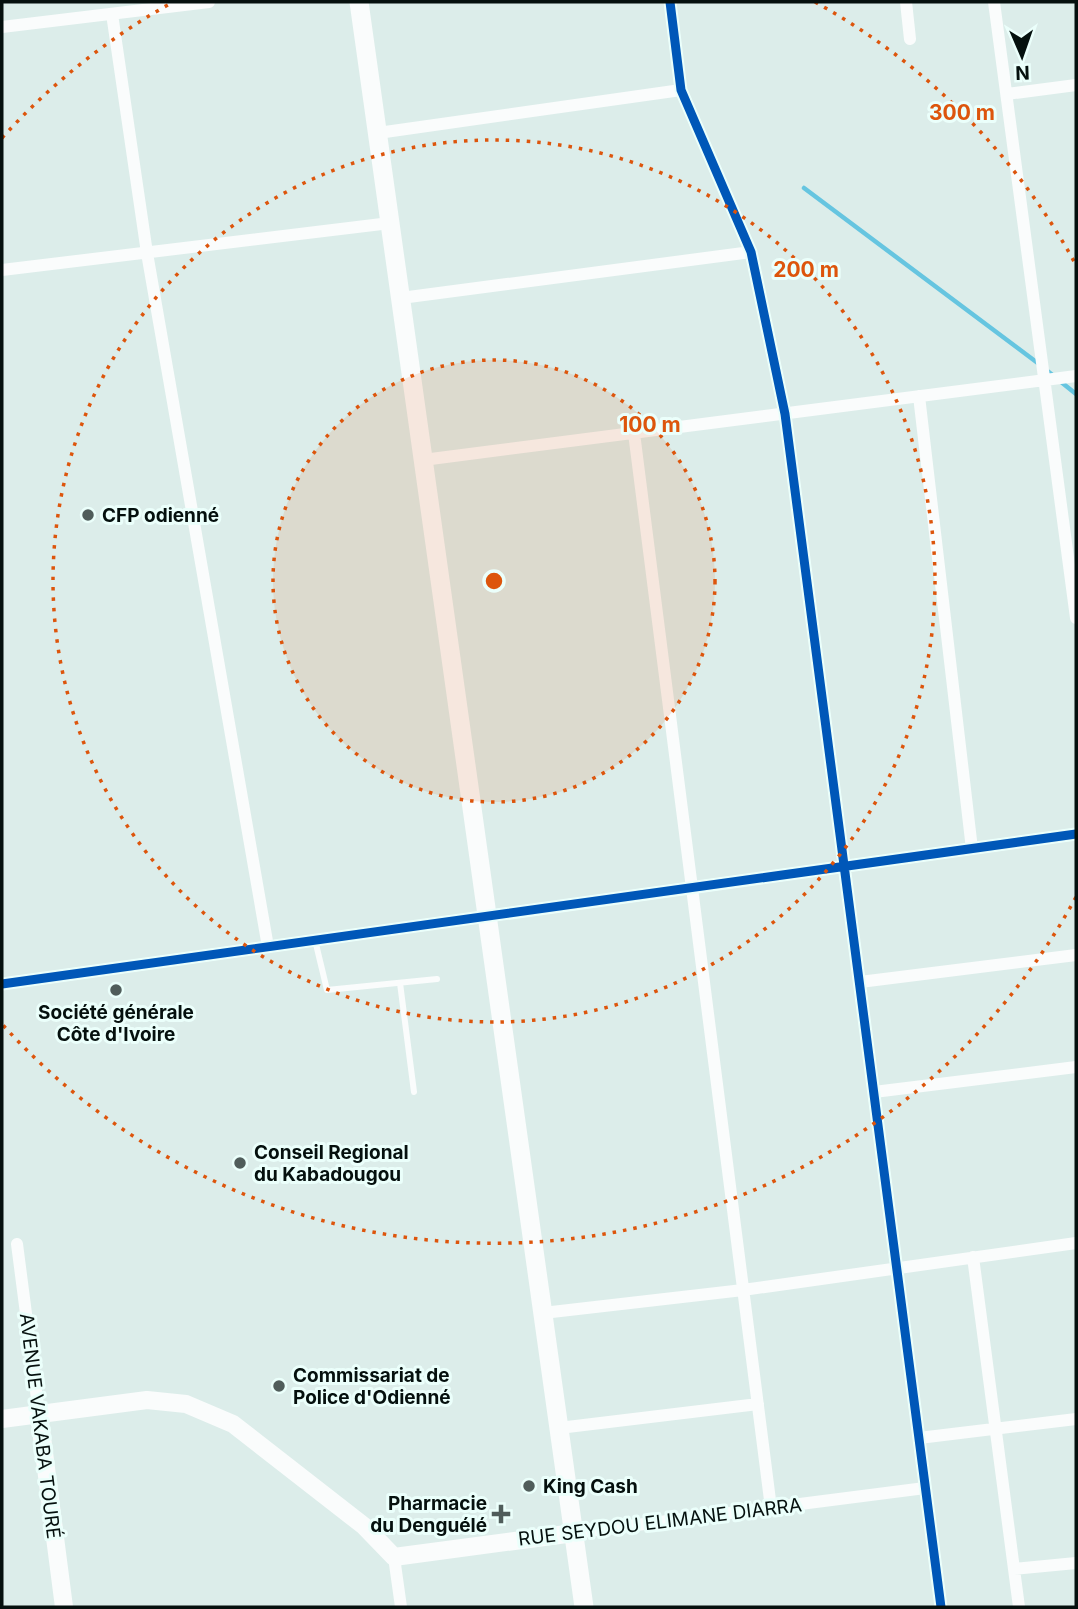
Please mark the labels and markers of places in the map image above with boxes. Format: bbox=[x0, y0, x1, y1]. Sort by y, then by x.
place label: CFP odienné bbox=[102, 504, 219, 527]
marker: CFP odienné bbox=[80, 507, 96, 523]
centre of rings bbox=[482, 569, 506, 593]
marker: Société générale Côte d'Ivoire bbox=[108, 982, 124, 998]
place label: Société générale Côte d'Ivoire bbox=[38, 1001, 194, 1046]
place label: Conseil Regional du Kabadougou bbox=[254, 1141, 409, 1186]
marker: Conseil Regional du Kabadougou bbox=[232, 1155, 248, 1171]
place label: Commissariat de Police d'Odienné bbox=[293, 1364, 451, 1409]
marker: Commissariat de Police d'Odienné bbox=[271, 1378, 287, 1394]
place label: King Cash bbox=[543, 1475, 638, 1498]
marker: King Cash bbox=[521, 1478, 537, 1494]
place label: Pharmacie du Denguélé bbox=[370, 1492, 487, 1537]
marker: Pharmacie du Denguélé bbox=[493, 1506, 509, 1522]

